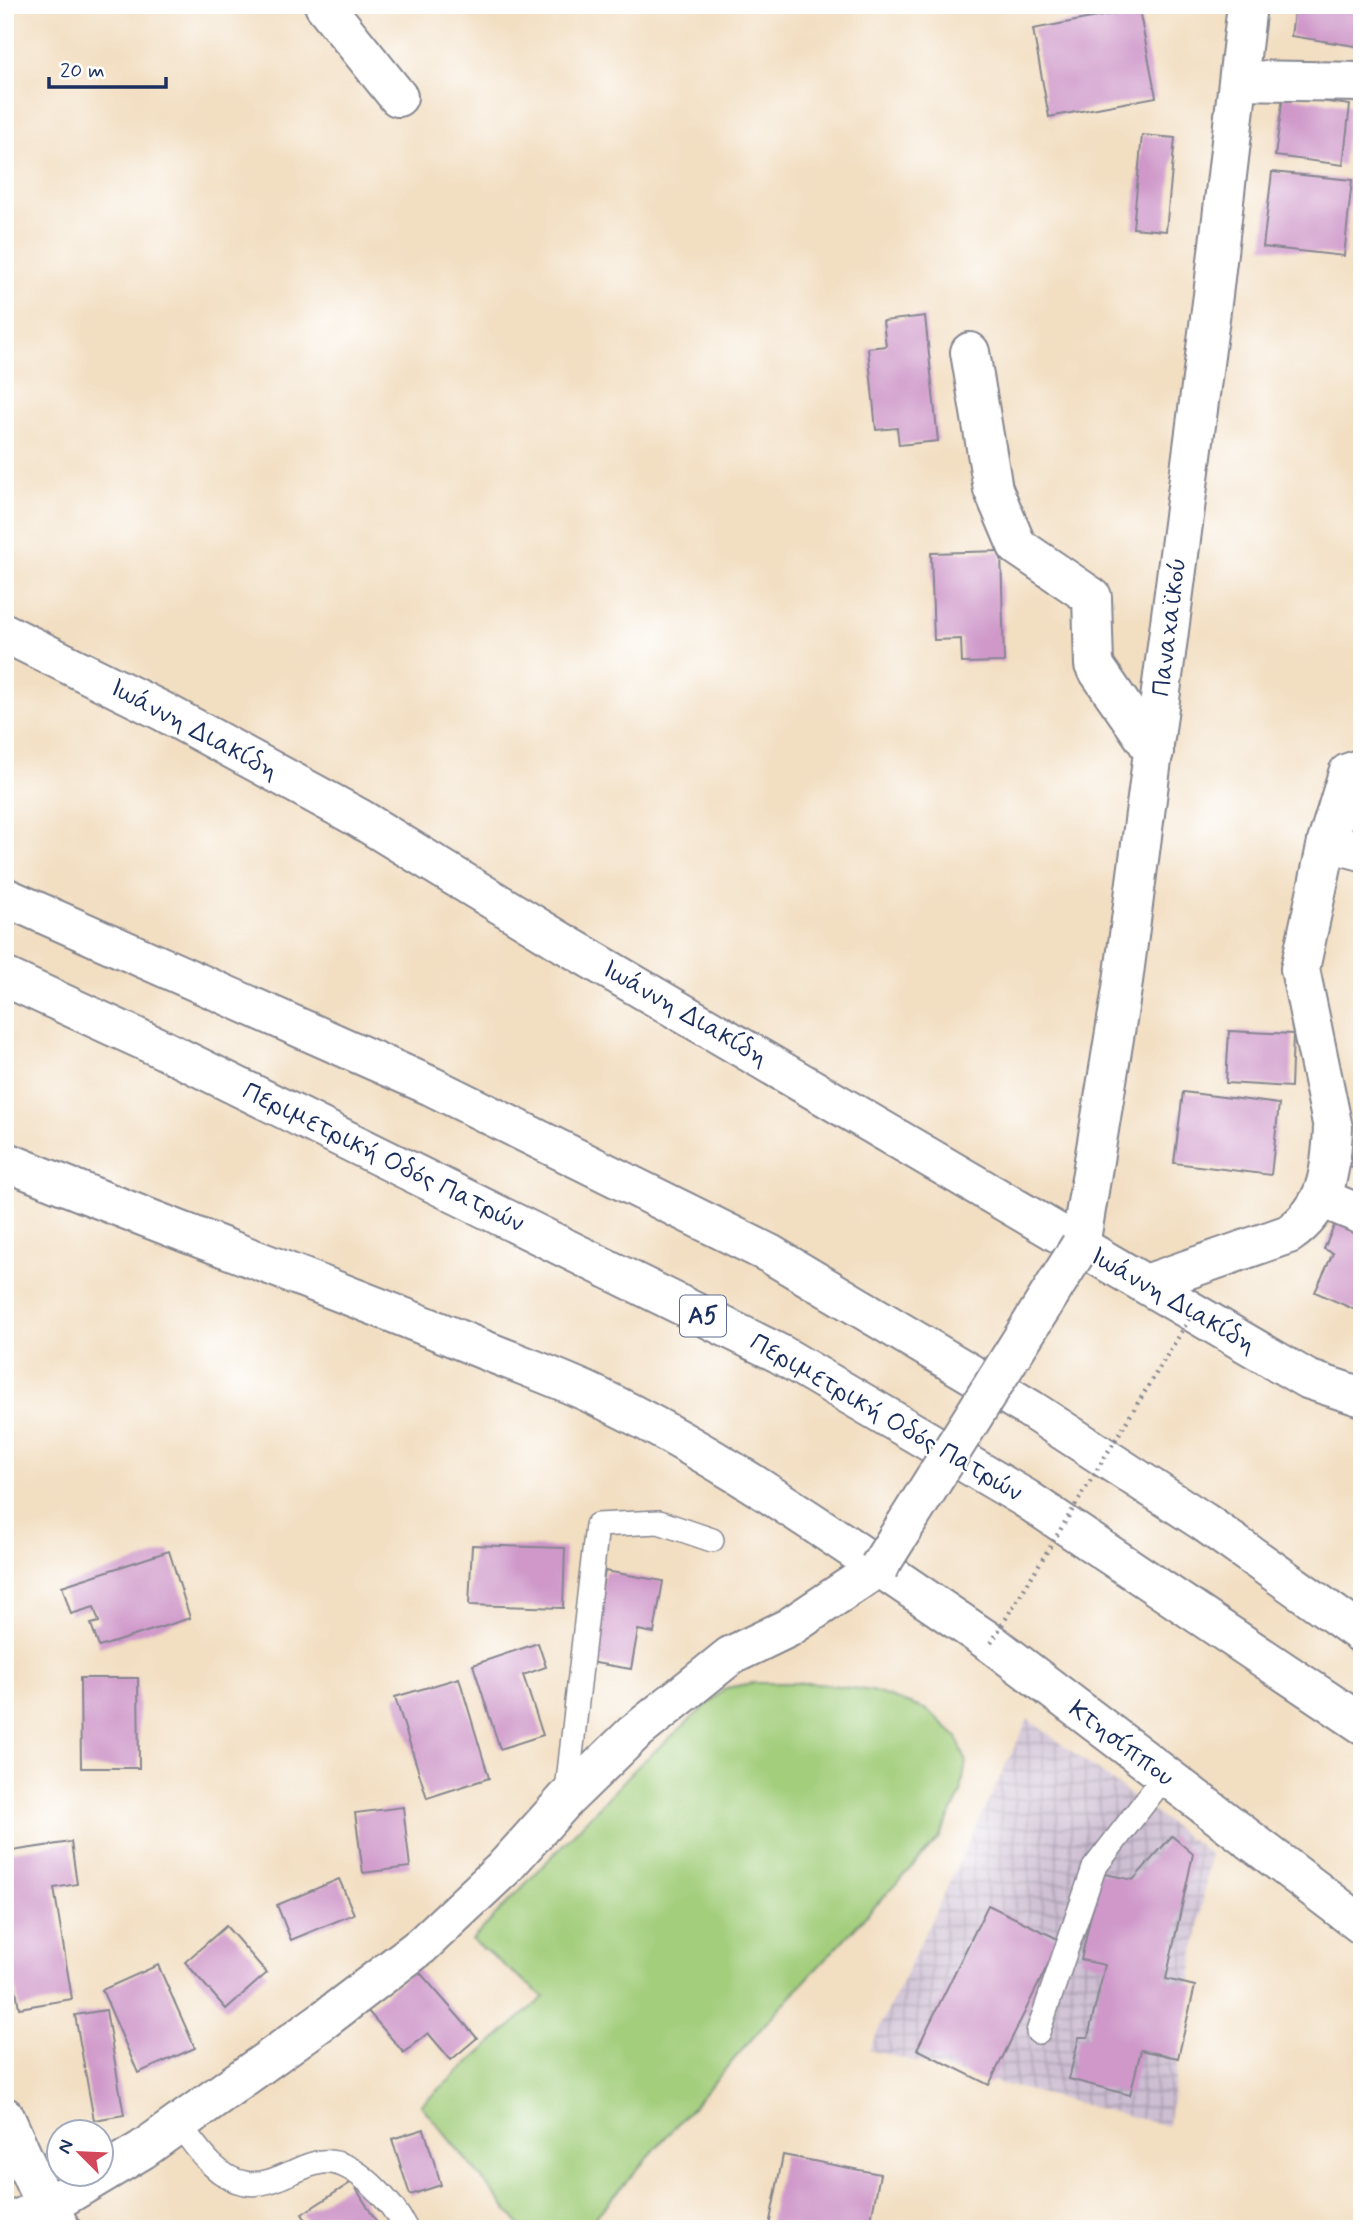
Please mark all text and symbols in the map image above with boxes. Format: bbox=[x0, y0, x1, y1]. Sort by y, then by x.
scale bar bbox=[49, 46, 166, 90]
text: 20 m bbox=[60, 57, 105, 85]
street label: Παναχαϊκού bbox=[1145, 556, 1195, 698]
street label: Ιωάννη Διακίδη bbox=[104, 671, 284, 789]
street label: Ιωάννη Διακίδη bbox=[596, 953, 774, 1075]
street label: Περιμετρική Οδός Πατρών bbox=[237, 1075, 529, 1241]
street label: Ιωάννη Διακίδη bbox=[1084, 1240, 1262, 1362]
road number: Α5 bbox=[680, 1296, 726, 1336]
street label: Περιμετρική Οδός Πατρών bbox=[744, 1326, 1028, 1510]
street label: Κτησίππου bbox=[1061, 1693, 1181, 1795]
north arrow bbox=[46, 2118, 116, 2188]
text: N bbox=[52, 2136, 80, 2158]

